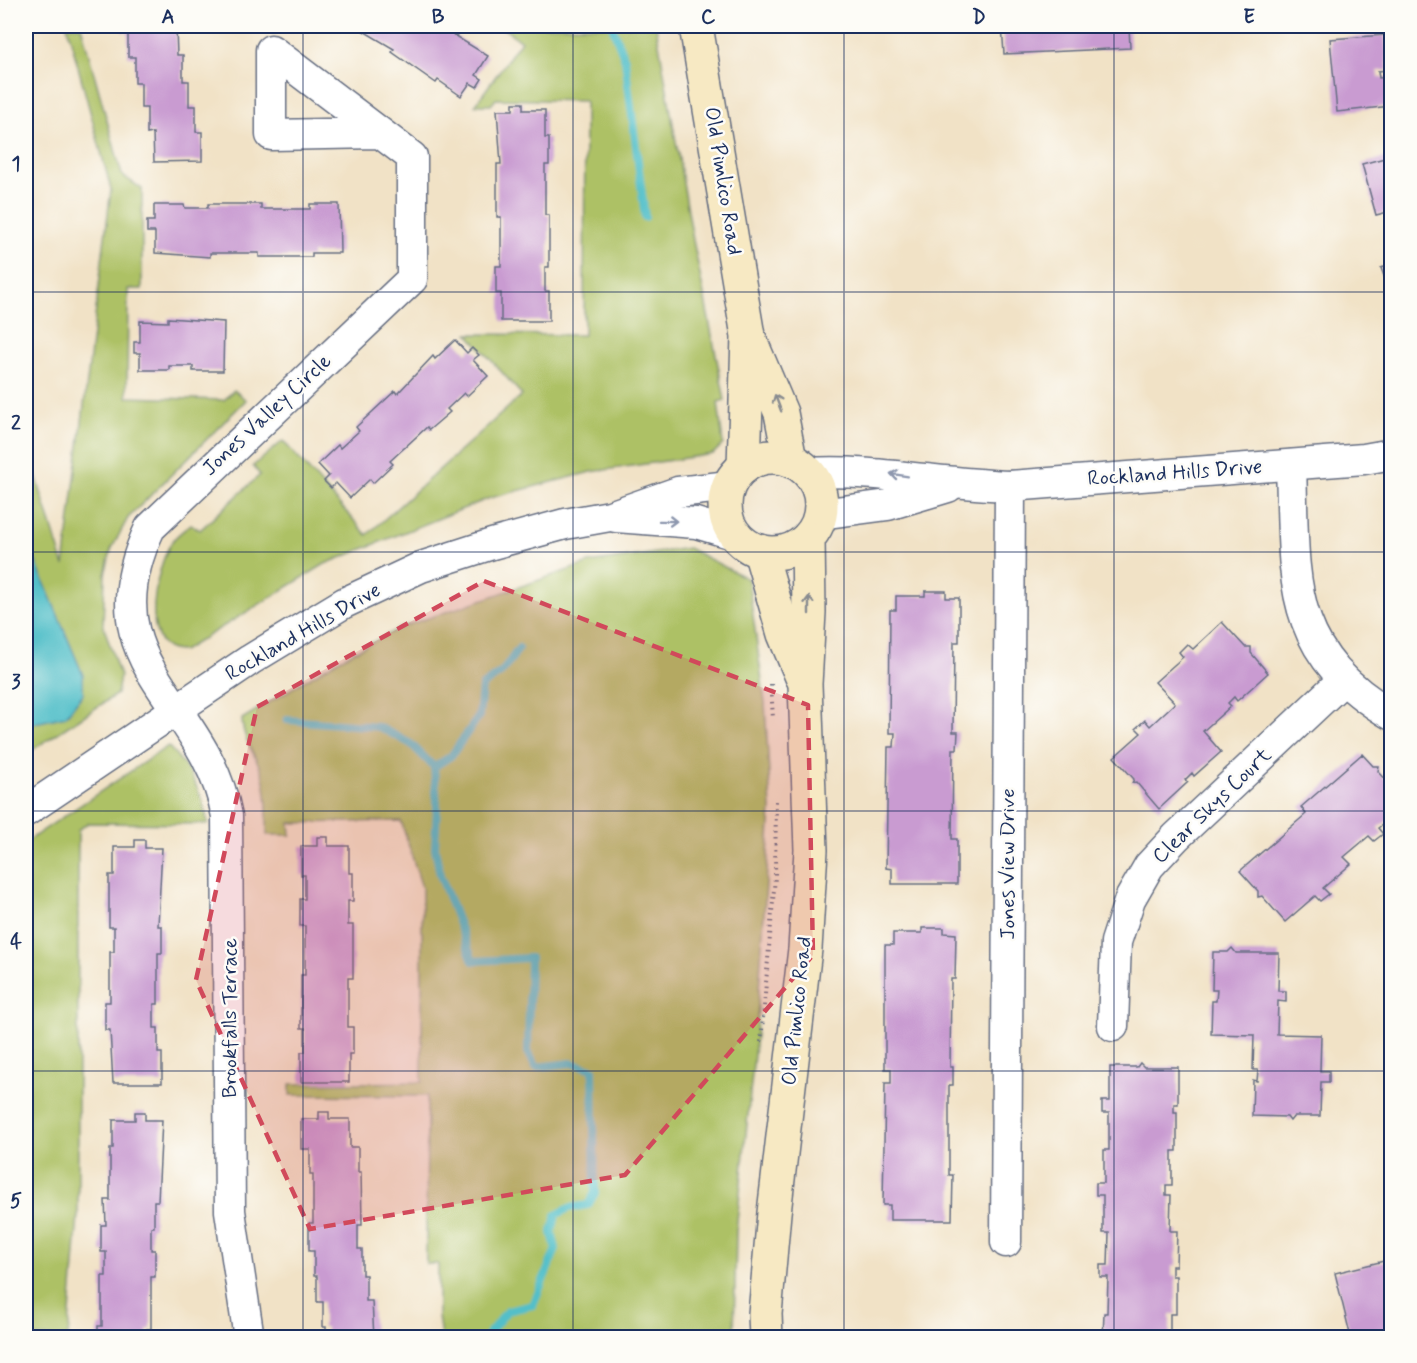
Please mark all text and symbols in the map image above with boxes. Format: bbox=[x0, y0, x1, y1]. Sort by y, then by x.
text: A bbox=[161, 4, 175, 31]
text: B bbox=[432, 4, 445, 31]
text: C bbox=[701, 4, 716, 31]
text: D bbox=[972, 4, 986, 31]
text: E bbox=[1243, 4, 1255, 31]
street label: Old Pimlico Road bbox=[697, 105, 749, 257]
text: 1 bbox=[12, 151, 20, 178]
street label: Jones Valley Circle bbox=[196, 348, 338, 482]
one-way arrow bbox=[771, 395, 782, 413]
text: 2 bbox=[11, 410, 21, 437]
street label: Rockland Hills Drive bbox=[1087, 453, 1263, 493]
one-way arrow bbox=[890, 470, 910, 481]
one-way arrow bbox=[658, 516, 678, 527]
street label: Rockland Hills Drive bbox=[220, 576, 386, 688]
one-way arrow bbox=[803, 595, 815, 615]
text: 3 bbox=[11, 669, 21, 696]
street label: Clear Skys Court bbox=[1146, 741, 1278, 870]
street label: Jones View Drive bbox=[994, 788, 1022, 940]
text: 4 bbox=[10, 929, 22, 956]
street label: Old Pimlico Road bbox=[775, 935, 819, 1087]
street label: Brookfalls Terrace bbox=[216, 938, 244, 1098]
text: 5 bbox=[10, 1188, 22, 1215]

